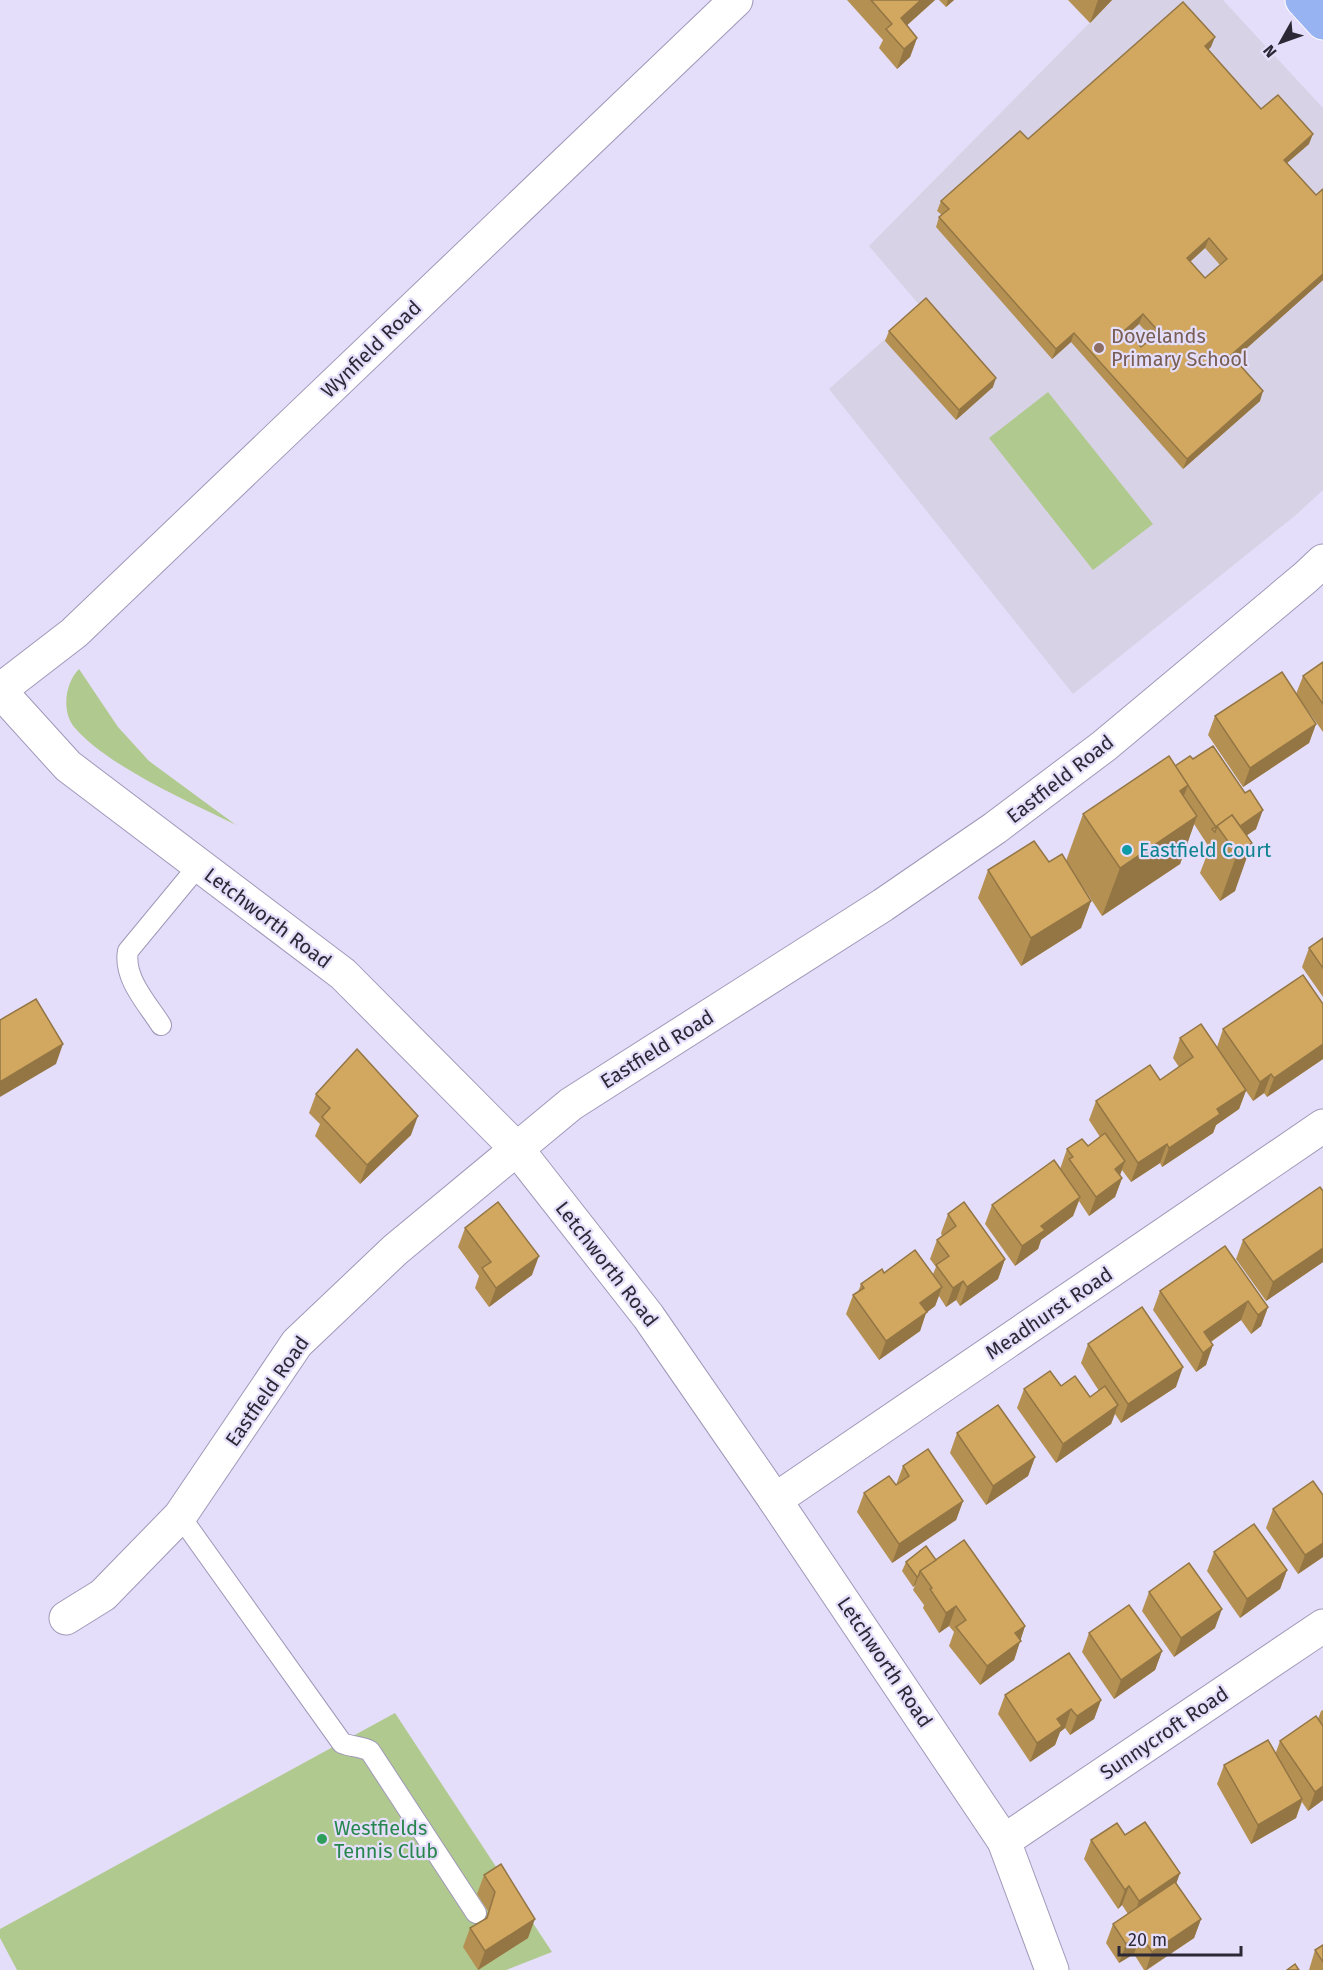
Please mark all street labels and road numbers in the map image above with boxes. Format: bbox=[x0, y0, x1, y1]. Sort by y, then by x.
street label: Wynfield Road bbox=[316, 295, 426, 403]
street label: Eastfield Road bbox=[1002, 730, 1118, 828]
street label: Letchworth Road bbox=[200, 862, 336, 974]
street label: Eastfield Road bbox=[596, 1005, 718, 1093]
street label: Letchworth Road bbox=[551, 1196, 663, 1332]
street label: Meadhurst Road bbox=[981, 1262, 1117, 1364]
street label: Eastfield Road bbox=[220, 1331, 314, 1451]
street label: Letchworth Road bbox=[832, 1592, 938, 1732]
street label: Sunnycroft Road bbox=[1095, 1681, 1233, 1785]

